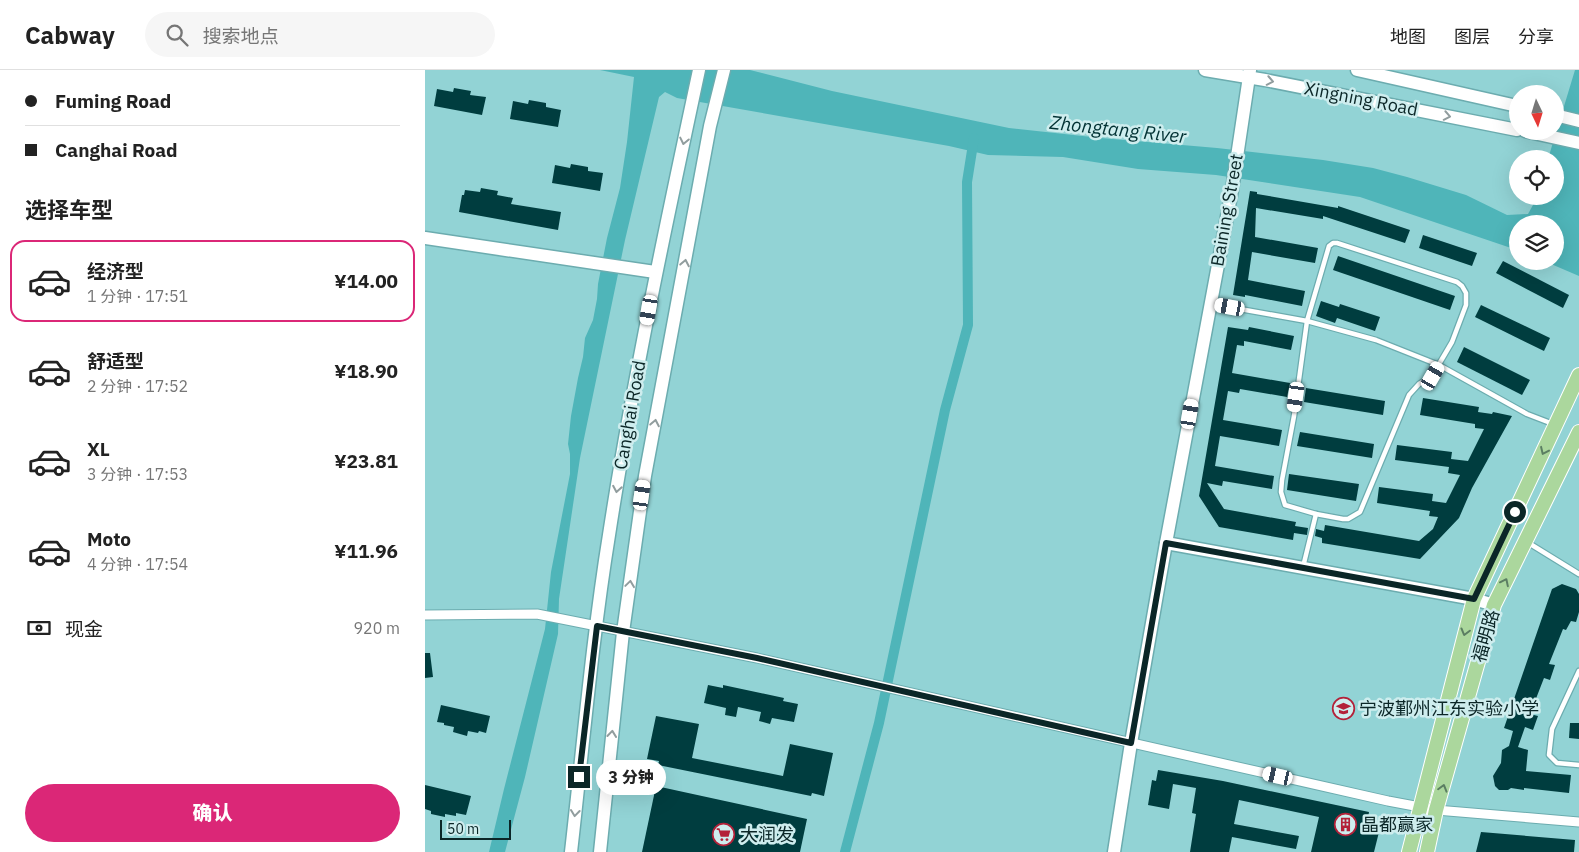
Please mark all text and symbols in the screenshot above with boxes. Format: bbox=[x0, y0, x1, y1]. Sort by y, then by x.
search box bbox=[145, 12, 495, 57]
text: Cabway bbox=[25, 19, 115, 51]
icon: search bbox=[163, 21, 191, 49]
text: 搜索地点 bbox=[203, 24, 279, 48]
text: 地图 bbox=[1390, 25, 1426, 48]
text: 图层 bbox=[1454, 25, 1490, 48]
text: 分享 bbox=[1518, 25, 1554, 48]
one-way arrow bbox=[1266, 75, 1274, 86]
street label: Xingning Road bbox=[1302, 76, 1420, 121]
north arrow bbox=[1509, 85, 1564, 140]
map controls bbox=[1509, 85, 1564, 270]
text: Fuming Road bbox=[55, 89, 171, 113]
water label: Zhongtang River bbox=[1048, 110, 1188, 148]
one-way arrow bbox=[1442, 110, 1451, 120]
one-way arrow bbox=[679, 136, 690, 145]
text: Canghai Road bbox=[55, 138, 178, 162]
button: locate bbox=[1509, 150, 1564, 205]
street label: Baining Street bbox=[1205, 152, 1248, 268]
text: 选择车型 bbox=[25, 195, 113, 224]
button: layers bbox=[1509, 215, 1564, 270]
icon: car bbox=[27, 259, 72, 304]
text: 经济型 bbox=[87, 259, 144, 283]
one-way arrow bbox=[679, 259, 689, 268]
text: ¥14.00 bbox=[334, 269, 398, 293]
text: 1 分钟 · 17:51 bbox=[87, 286, 188, 306]
car bbox=[639, 294, 658, 326]
car bbox=[1213, 297, 1246, 317]
icon: car bbox=[27, 349, 72, 394]
text: 舒适型 bbox=[87, 349, 144, 373]
text: ¥18.90 bbox=[334, 359, 398, 383]
street label: Canghai Road bbox=[609, 359, 650, 471]
car bbox=[1419, 359, 1446, 393]
text: 2 分钟 · 17:52 bbox=[87, 376, 188, 396]
car bbox=[1286, 381, 1305, 413]
car bbox=[1180, 398, 1199, 430]
one-way arrow bbox=[649, 419, 660, 428]
text: XL bbox=[87, 437, 110, 461]
icon: car bbox=[27, 439, 72, 484]
one-way arrow bbox=[1540, 446, 1550, 455]
text: ¥23.81 bbox=[334, 449, 398, 473]
text: 3 分钟 · 17:53 bbox=[87, 464, 188, 484]
car bbox=[632, 479, 651, 511]
one-way arrow bbox=[612, 485, 622, 494]
route start bbox=[1504, 501, 1526, 523]
text: Moto bbox=[87, 527, 131, 551]
icon: car bbox=[27, 529, 72, 574]
text: ¥11.96 bbox=[334, 539, 398, 563]
text: 4 分钟 · 17:54 bbox=[87, 554, 188, 574]
one-way arrow bbox=[624, 579, 634, 588]
one-way arrow bbox=[1499, 579, 1509, 588]
street label: 福明路 bbox=[1467, 607, 1504, 665]
icon: cash bbox=[25, 614, 53, 642]
text: 现金 bbox=[65, 617, 103, 641]
text: 920 m bbox=[353, 618, 400, 638]
one-way arrow bbox=[1461, 627, 1471, 635]
school or university icon: 宁波鄞州江东实验小学 bbox=[1331, 697, 1355, 721]
place label: 宁波鄞州江东实验小学 bbox=[1359, 697, 1539, 720]
one-way arrow bbox=[606, 730, 617, 738]
callout: 3 分钟 bbox=[597, 760, 667, 794]
car bbox=[1261, 765, 1294, 787]
route end bbox=[568, 766, 590, 788]
text: 3 分钟 bbox=[608, 767, 654, 787]
button: 确认 bbox=[25, 784, 400, 842]
one-way arrow bbox=[1437, 784, 1447, 792]
one-way arrow bbox=[570, 810, 581, 818]
building icon: 晶都赢家 bbox=[1333, 813, 1357, 837]
place label: 晶都赢家 bbox=[1361, 813, 1433, 836]
scale bar bbox=[440, 817, 511, 840]
text: 50 m bbox=[447, 820, 479, 838]
supermarket icon: 大润发 bbox=[712, 823, 736, 847]
place label: 大润发 bbox=[740, 823, 794, 846]

